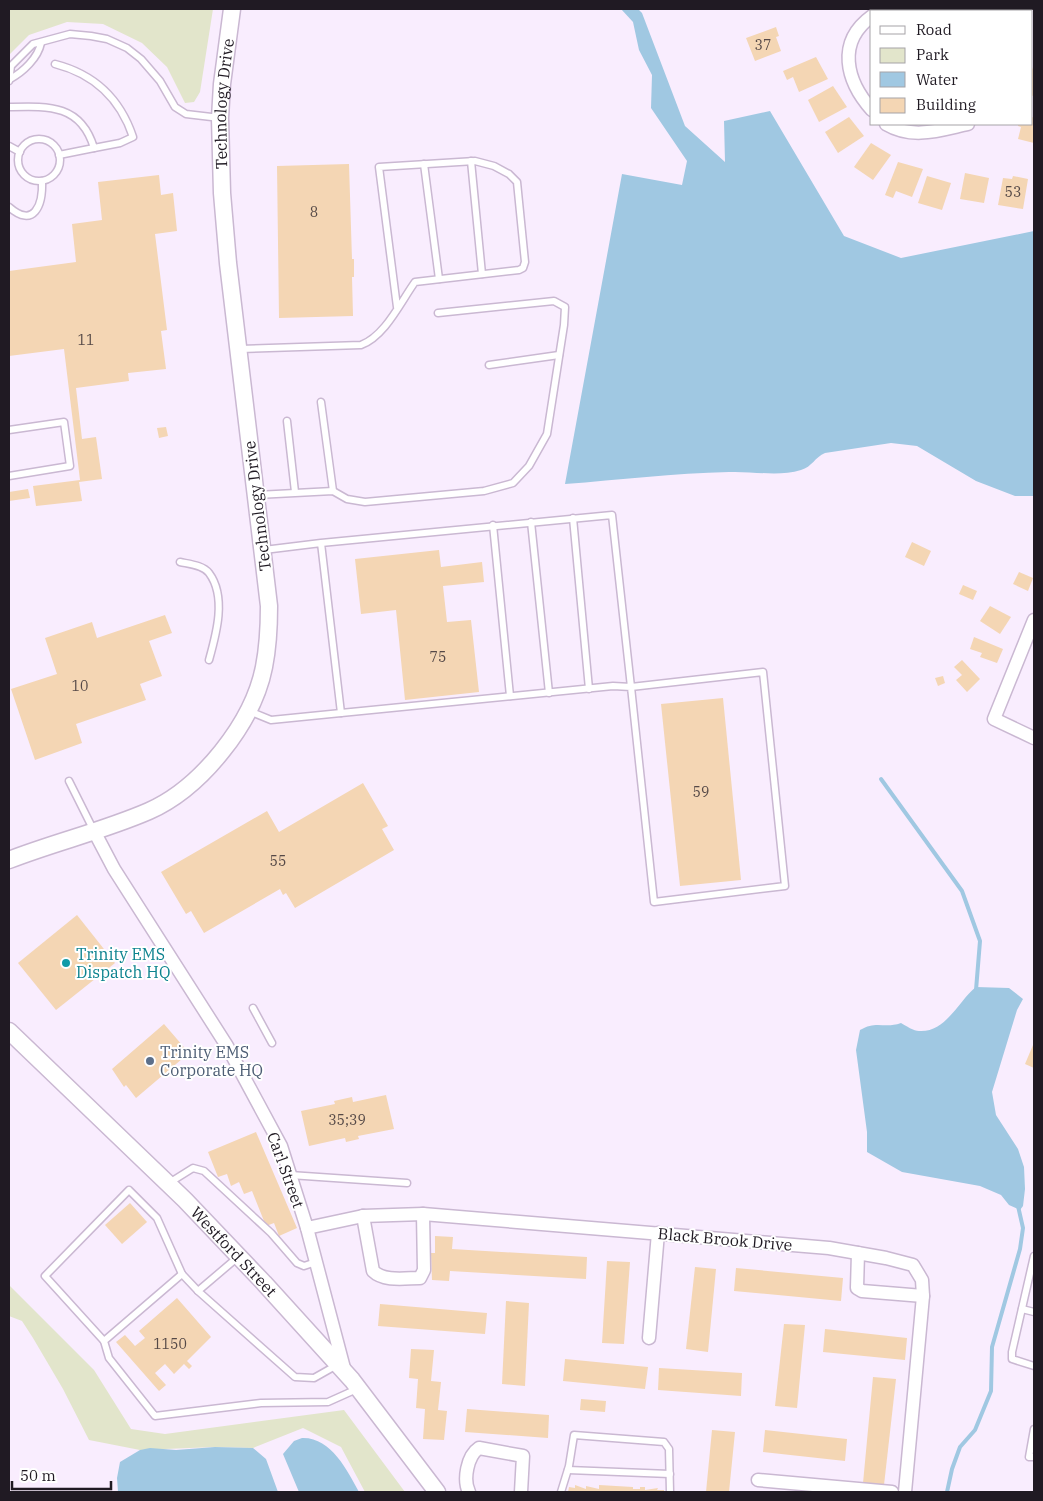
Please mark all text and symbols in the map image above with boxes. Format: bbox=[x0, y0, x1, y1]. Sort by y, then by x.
legend bbox=[870, 10, 1033, 125]
text: Road bbox=[916, 20, 952, 39]
house number: 37 bbox=[755, 36, 771, 54]
street label: Technology Drive bbox=[210, 37, 238, 169]
text: Park bbox=[916, 45, 949, 64]
text: Water bbox=[916, 70, 958, 89]
text: Building bbox=[916, 95, 976, 114]
house number: 53 bbox=[1005, 183, 1021, 201]
house number: 8 bbox=[310, 203, 318, 221]
house number: 11 bbox=[78, 331, 94, 349]
street label: Technology Drive bbox=[239, 440, 275, 572]
house number: 75 bbox=[430, 648, 446, 666]
house number: 10 bbox=[72, 677, 88, 695]
house number: 59 bbox=[693, 783, 709, 801]
house number: 55 bbox=[270, 852, 286, 870]
place label: Trinity EMS Dispatch HQ bbox=[76, 944, 170, 982]
marker: Trinity EMS Dispatch HQ bbox=[60, 957, 72, 969]
place label: Trinity EMS Corporate HQ bbox=[160, 1042, 263, 1080]
marker: Trinity EMS Corporate HQ bbox=[144, 1055, 156, 1067]
house number: 35;39 bbox=[328, 1111, 366, 1129]
street label: Carl Street bbox=[263, 1129, 309, 1211]
street label: Westford Street bbox=[186, 1202, 282, 1301]
street label: Black Brook Drive bbox=[657, 1223, 793, 1255]
house number: 1150 bbox=[153, 1335, 187, 1353]
scale bar bbox=[12, 1458, 111, 1490]
text: 50 m bbox=[20, 1466, 56, 1485]

